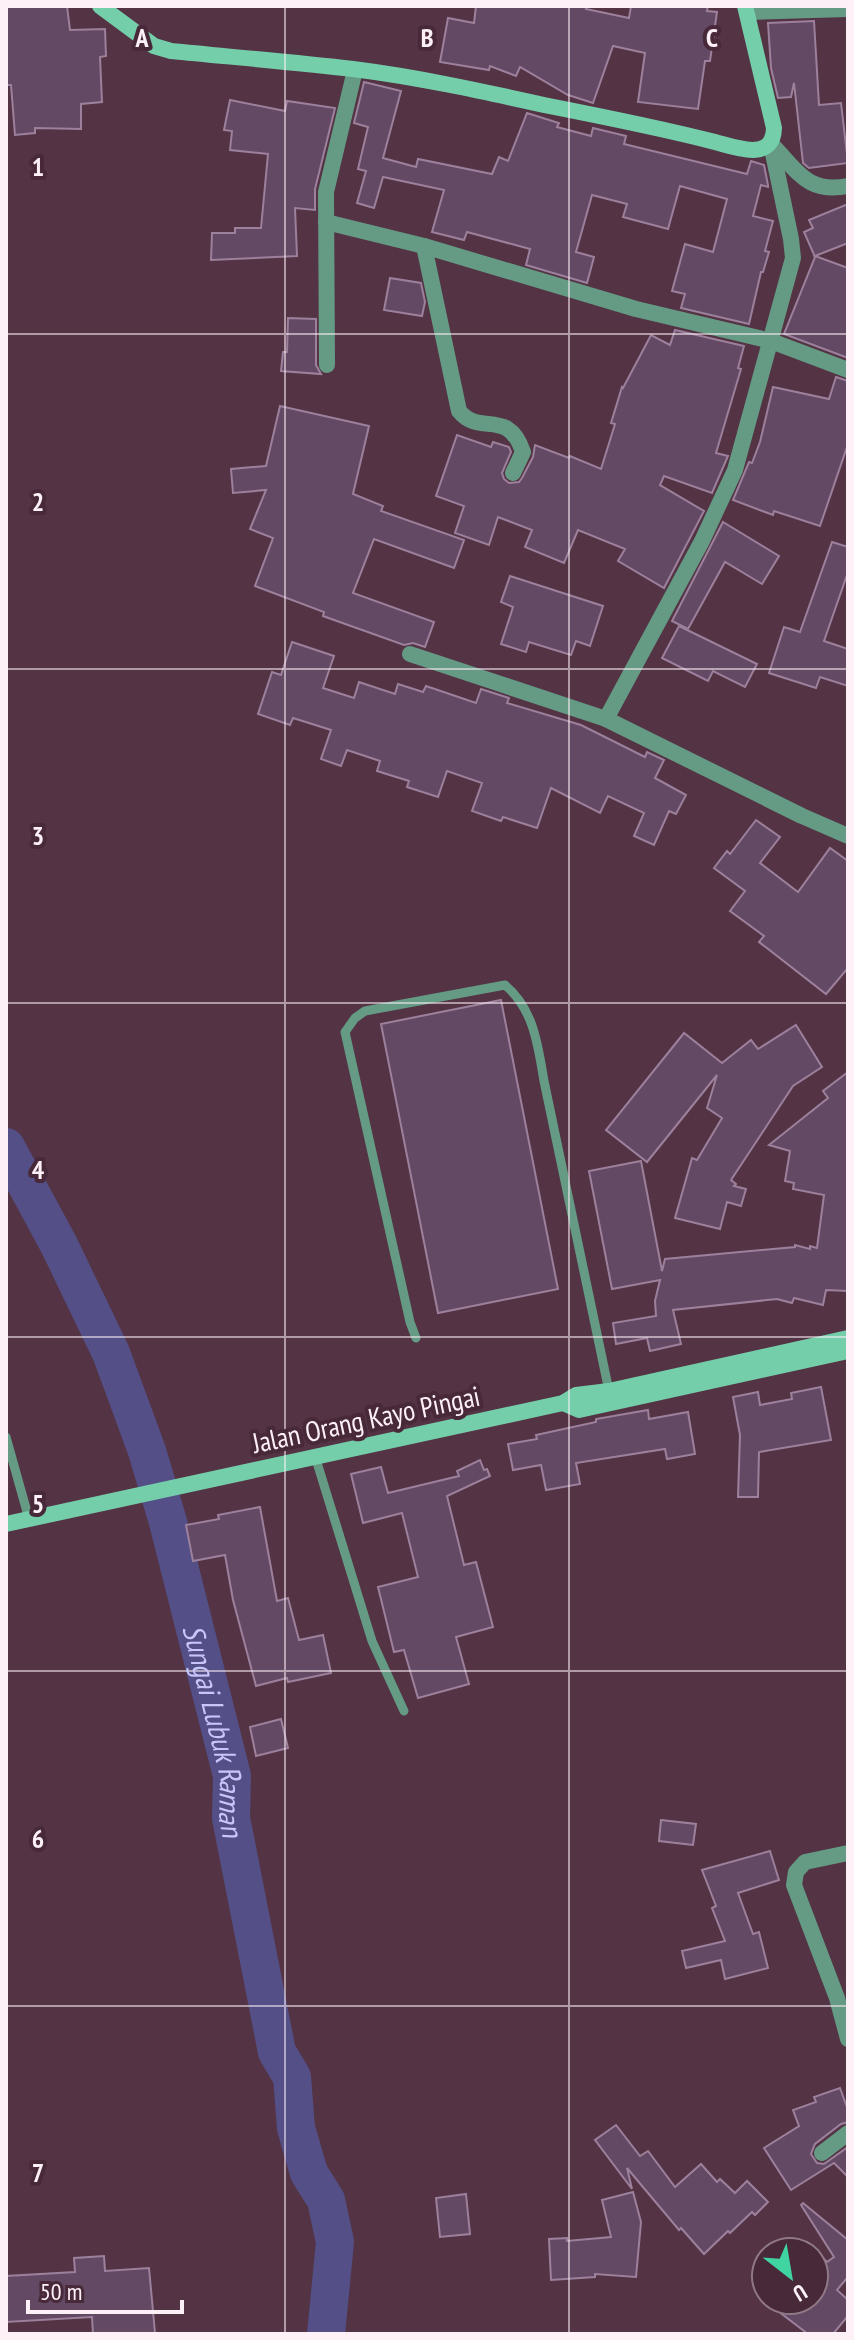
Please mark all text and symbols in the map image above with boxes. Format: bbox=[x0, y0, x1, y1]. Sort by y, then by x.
text: A bbox=[134, 21, 149, 54]
text: B bbox=[421, 21, 434, 54]
text: C bbox=[706, 21, 718, 54]
text: 1 bbox=[32, 150, 44, 183]
text: 2 bbox=[32, 485, 44, 518]
text: 3 bbox=[32, 819, 44, 852]
text: 4 bbox=[32, 1153, 45, 1186]
street label: Jalan Orang Kayo Pingai bbox=[248, 1377, 483, 1461]
text: 5 bbox=[32, 1487, 44, 1520]
water label: Sungai Lubuk Raman bbox=[175, 1620, 254, 1842]
text: 6 bbox=[32, 1822, 44, 1855]
text: 7 bbox=[32, 2156, 44, 2189]
north arrow bbox=[750, 2236, 830, 2316]
scale bar bbox=[28, 2264, 182, 2314]
text: 50 m bbox=[40, 2276, 82, 2307]
text: U bbox=[788, 2278, 812, 2308]

